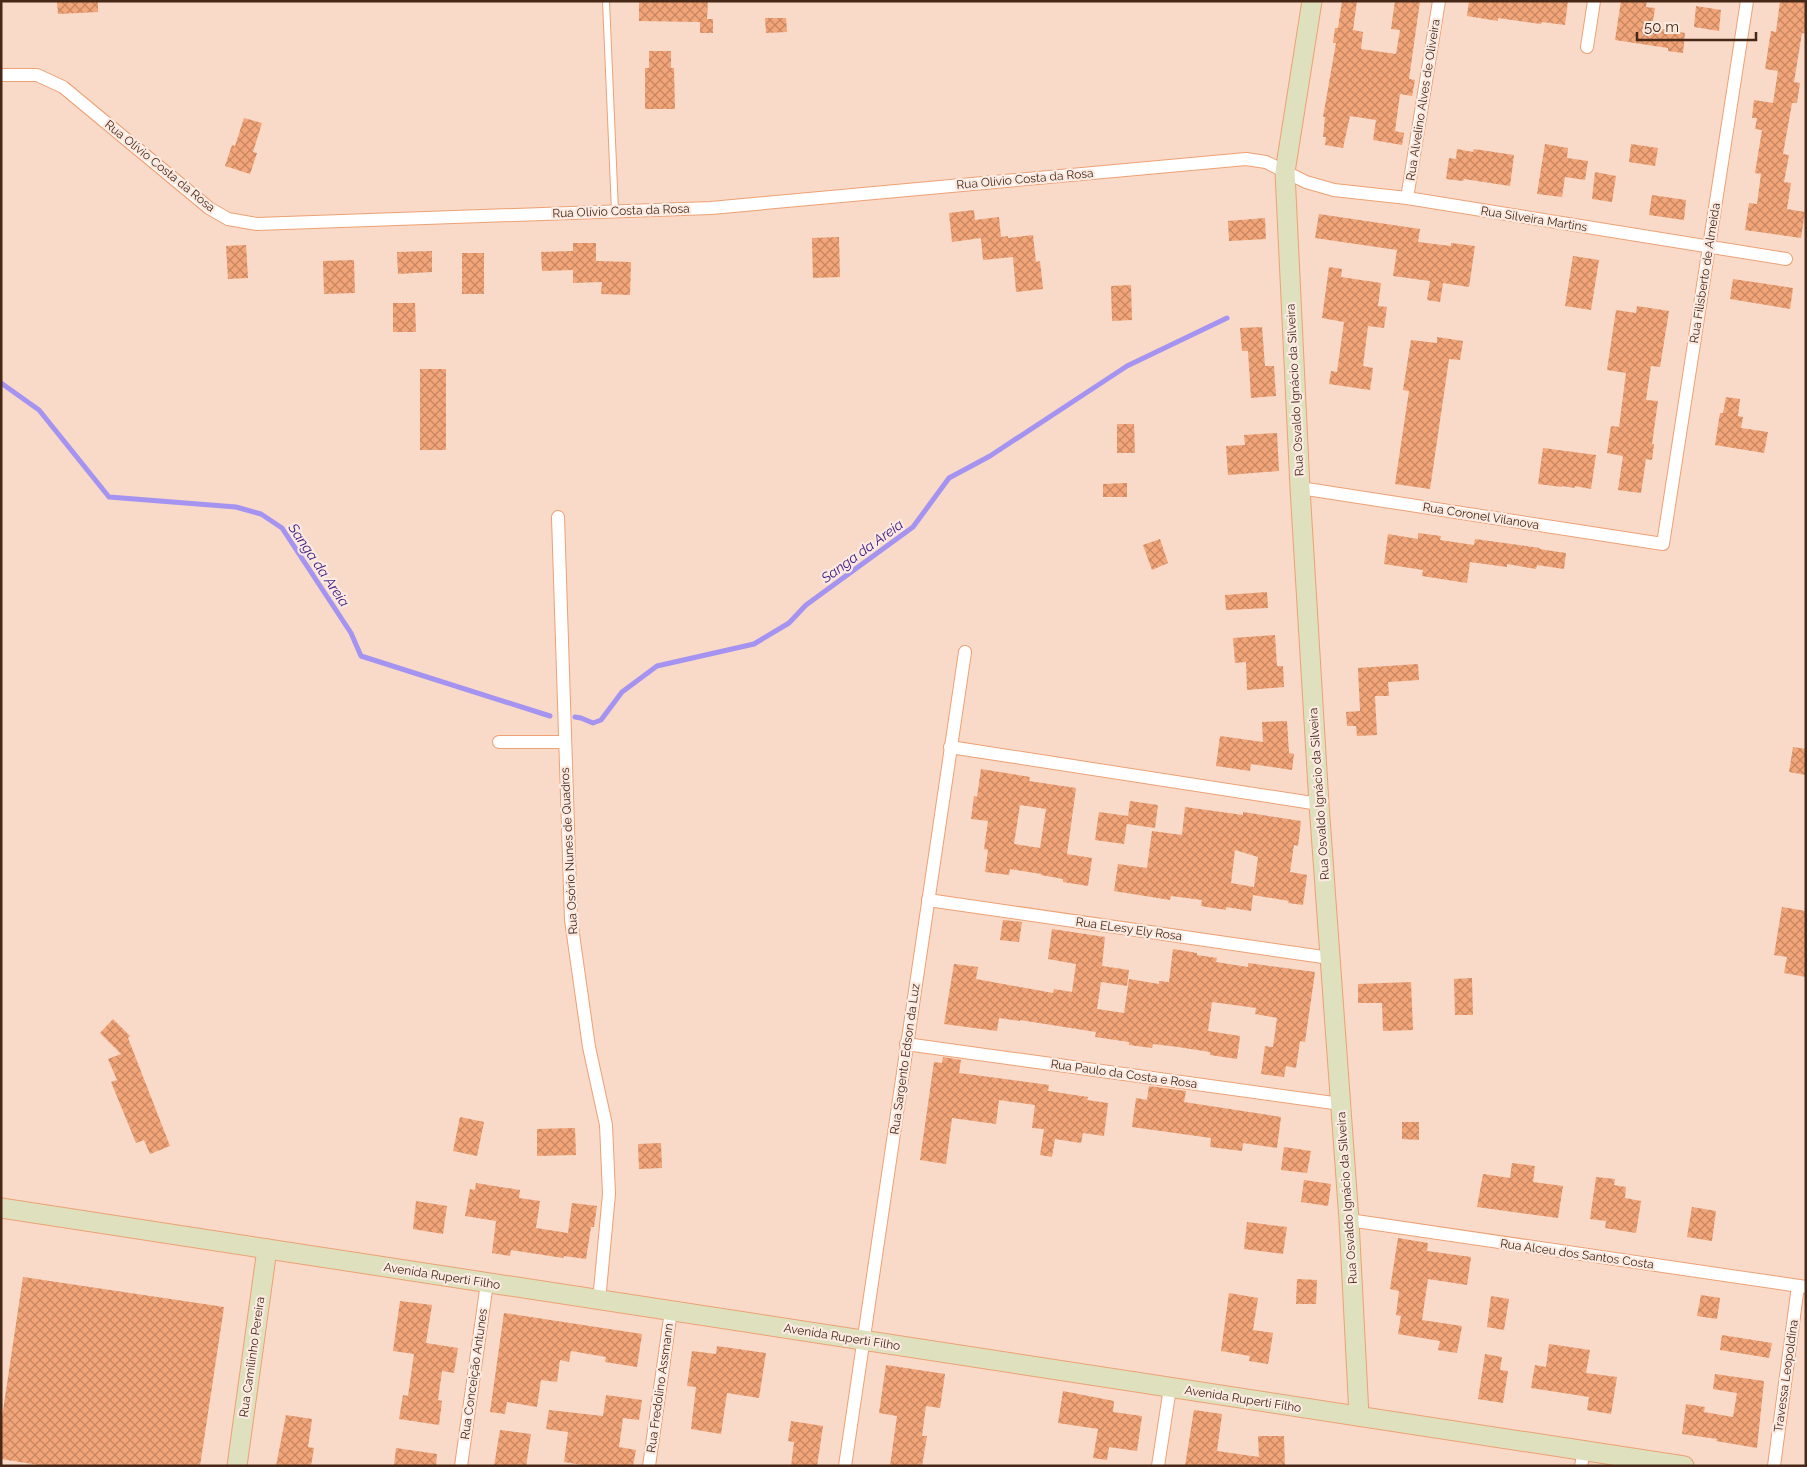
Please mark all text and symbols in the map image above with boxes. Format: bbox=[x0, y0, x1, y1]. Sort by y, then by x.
scale bar bbox=[1637, 10, 1756, 42]
street label: Rua Alvelino Alves de Oliveira bbox=[1403, 18, 1443, 182]
text: 50 m bbox=[1644, 18, 1679, 36]
street label: Rua Olívio Costa da Rosa bbox=[102, 117, 218, 215]
street label: Rua Olívio Costa da Rosa bbox=[956, 166, 1094, 192]
street label: Rua Olívio Costa da Rosa bbox=[552, 202, 690, 220]
street label: Rua Filisberto de Almeida bbox=[1687, 202, 1723, 344]
street label: Rua Silveira Martins bbox=[1480, 204, 1588, 234]
street label: Rua Osvaldo Ignácio da Silveira bbox=[1283, 303, 1307, 477]
street label: Rua Coronel Vilanova bbox=[1422, 500, 1540, 532]
water label: Sanga da Areia bbox=[817, 516, 906, 587]
water label: Sanga da Areia bbox=[285, 520, 353, 610]
street label: Rua Osvaldo Ignácio da Silveira bbox=[1306, 707, 1332, 881]
street label: Rua Osório Nunes de Quadros bbox=[558, 767, 580, 935]
street label: Rua ELesy Ely Rosa bbox=[1075, 915, 1183, 943]
street label: Rua Sargento Edson da Luz bbox=[887, 982, 923, 1135]
street label: Rua Paulo da Costa e Rosa bbox=[1050, 1057, 1198, 1091]
street label: Rua Osvaldo Ignácio da Silveira bbox=[1334, 1111, 1360, 1285]
street label: Rua Alceu dos Santos Costa bbox=[1499, 1236, 1655, 1272]
street label: Avenida Ruperti Filho bbox=[383, 1260, 501, 1292]
street label: Rua Camilinho Pereira bbox=[237, 1296, 267, 1418]
street label: Rua Conceição Antunes bbox=[458, 1307, 490, 1440]
street label: Travessa Leopoldina bbox=[1771, 1319, 1801, 1433]
street label: Avenida Ruperti Filho bbox=[783, 1321, 901, 1353]
street label: Rua Fredolino Assmann bbox=[644, 1322, 676, 1454]
street label: Avenida Ruperti Filho bbox=[1184, 1383, 1302, 1415]

